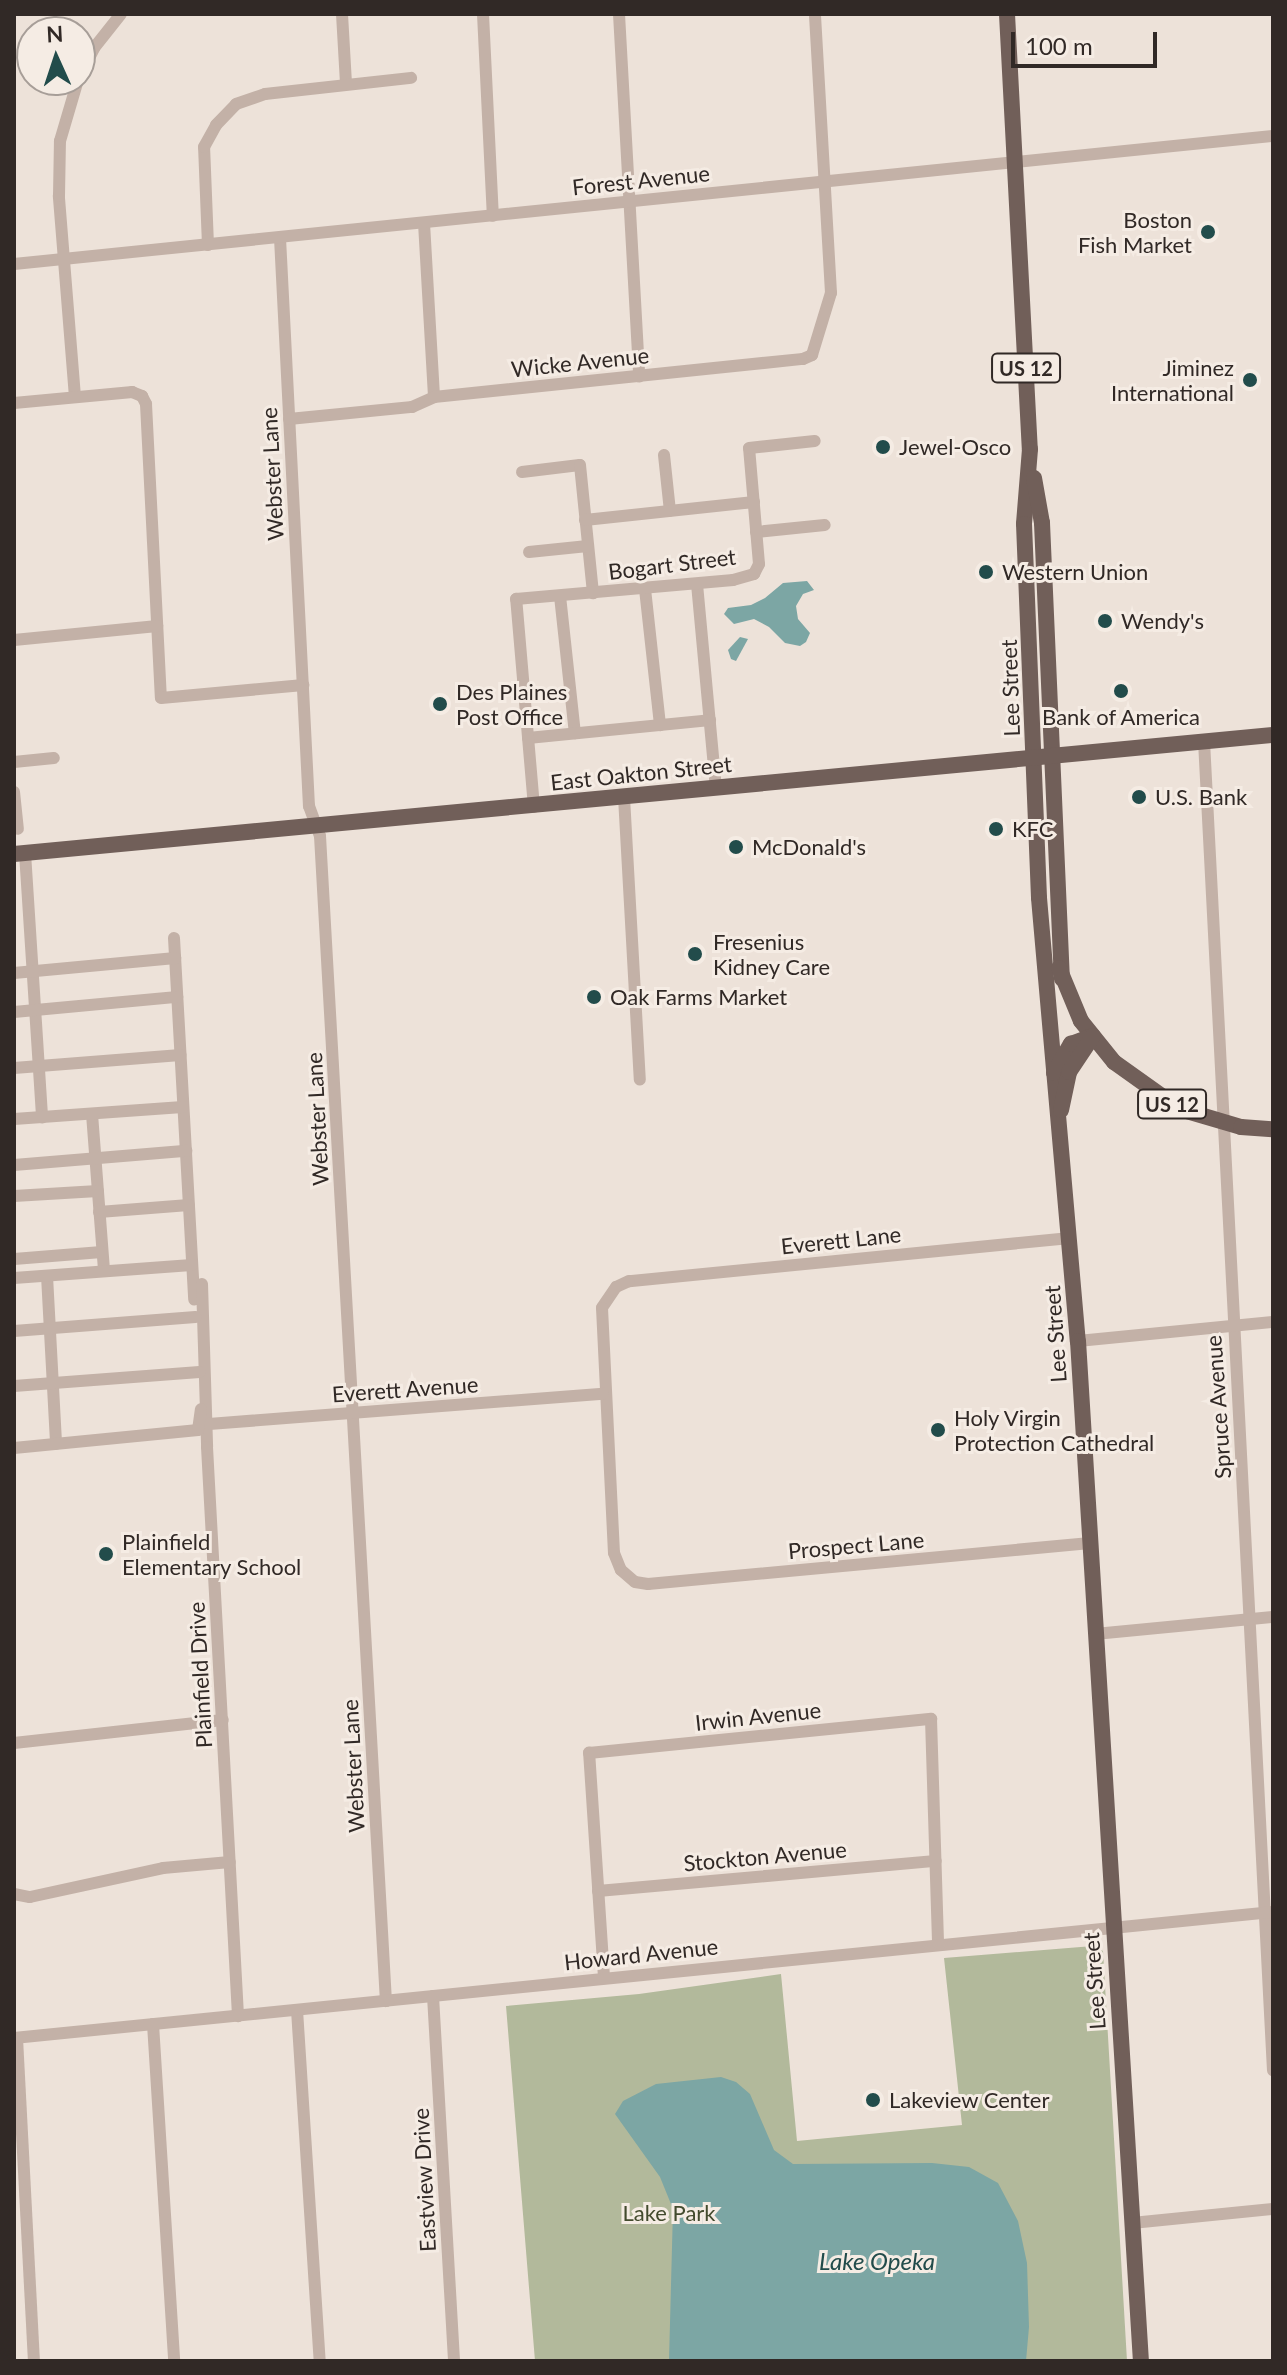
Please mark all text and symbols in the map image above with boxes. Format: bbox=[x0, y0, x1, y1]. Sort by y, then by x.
north arrow bbox=[16, 16, 96, 96]
scale bar bbox=[1015, 16, 1161, 66]
text: N bbox=[46, 20, 64, 47]
text: 100 m bbox=[1025, 31, 1093, 60]
street label: Forest Avenue bbox=[570, 160, 712, 200]
place label: Boston Fish Market bbox=[1078, 206, 1192, 258]
marker: Boston Fish Market bbox=[1199, 223, 1217, 241]
street label: Wicke Avenue bbox=[509, 342, 651, 382]
road number: US 12 bbox=[990, 352, 1062, 384]
place label: Jiminez International bbox=[1111, 354, 1234, 406]
marker: Jiminez International bbox=[1241, 371, 1259, 389]
street label: Webster Lane bbox=[255, 406, 289, 542]
place label: Jewel-Osco bbox=[899, 434, 1011, 460]
marker: Jewel-Osco bbox=[874, 438, 892, 456]
street label: Bogart Street bbox=[607, 543, 737, 585]
place label: Western Union bbox=[1002, 559, 1148, 585]
marker: Western Union bbox=[977, 563, 995, 581]
place label: Wendy's bbox=[1121, 608, 1204, 634]
marker: Wendy's bbox=[1096, 612, 1114, 630]
street label: Lee Street bbox=[995, 639, 1025, 737]
place label: Des Plaines Post Office bbox=[456, 678, 567, 730]
marker: Bank of America bbox=[1112, 682, 1130, 700]
marker: Des Plaines Post Office bbox=[431, 695, 449, 713]
place label: Bank of America bbox=[1042, 704, 1200, 730]
street label: East Oakton Street bbox=[549, 750, 733, 796]
place label: U.S. Bank bbox=[1155, 784, 1247, 810]
marker: U.S. Bank bbox=[1130, 788, 1148, 806]
place label: KFC bbox=[1012, 816, 1054, 842]
marker: KFC bbox=[987, 820, 1005, 838]
place label: McDonald's bbox=[752, 834, 866, 860]
marker: McDonald's bbox=[727, 838, 745, 856]
place label: Fresenius Kidney Care bbox=[713, 928, 831, 980]
marker: Fresenius Kidney Care bbox=[684, 943, 706, 965]
place label: Oak Farms Market bbox=[610, 984, 787, 1010]
marker: Oak Farms Market bbox=[585, 988, 603, 1006]
street label: Webster Lane bbox=[300, 1051, 334, 1187]
road number: US 12 bbox=[1136, 1088, 1208, 1120]
street label: Everett Lane bbox=[780, 1221, 902, 1259]
street label: Lee Street bbox=[1038, 1285, 1072, 1383]
street label: Spruce Avenue bbox=[1200, 1334, 1236, 1480]
street label: Everett Avenue bbox=[331, 1371, 479, 1407]
place label: Holy Virgin Protection Cathedral bbox=[954, 1404, 1154, 1456]
marker: Holy Virgin Protection Cathedral bbox=[929, 1421, 947, 1439]
street label: Prospect Lane bbox=[787, 1526, 925, 1564]
place label: Plainfield Elementary School bbox=[122, 1528, 302, 1580]
marker: Plainfield Elementary School bbox=[97, 1545, 115, 1563]
street label: Plainfield Drive bbox=[183, 1601, 217, 1749]
street label: Irwin Avenue bbox=[693, 1696, 823, 1736]
street label: Webster Lane bbox=[336, 1698, 370, 1834]
street label: Stockton Avenue bbox=[682, 1836, 848, 1876]
street label: Lee Street bbox=[1077, 1932, 1111, 2030]
street label: Howard Avenue bbox=[562, 1933, 720, 1975]
place label: Lakeview Center bbox=[889, 2087, 1050, 2113]
marker: Lakeview Center bbox=[864, 2091, 882, 2109]
street label: Eastview Drive bbox=[407, 2107, 441, 2253]
park label: Lake Park bbox=[622, 2200, 716, 2226]
water label: Lake Opeka bbox=[819, 2247, 935, 2275]

